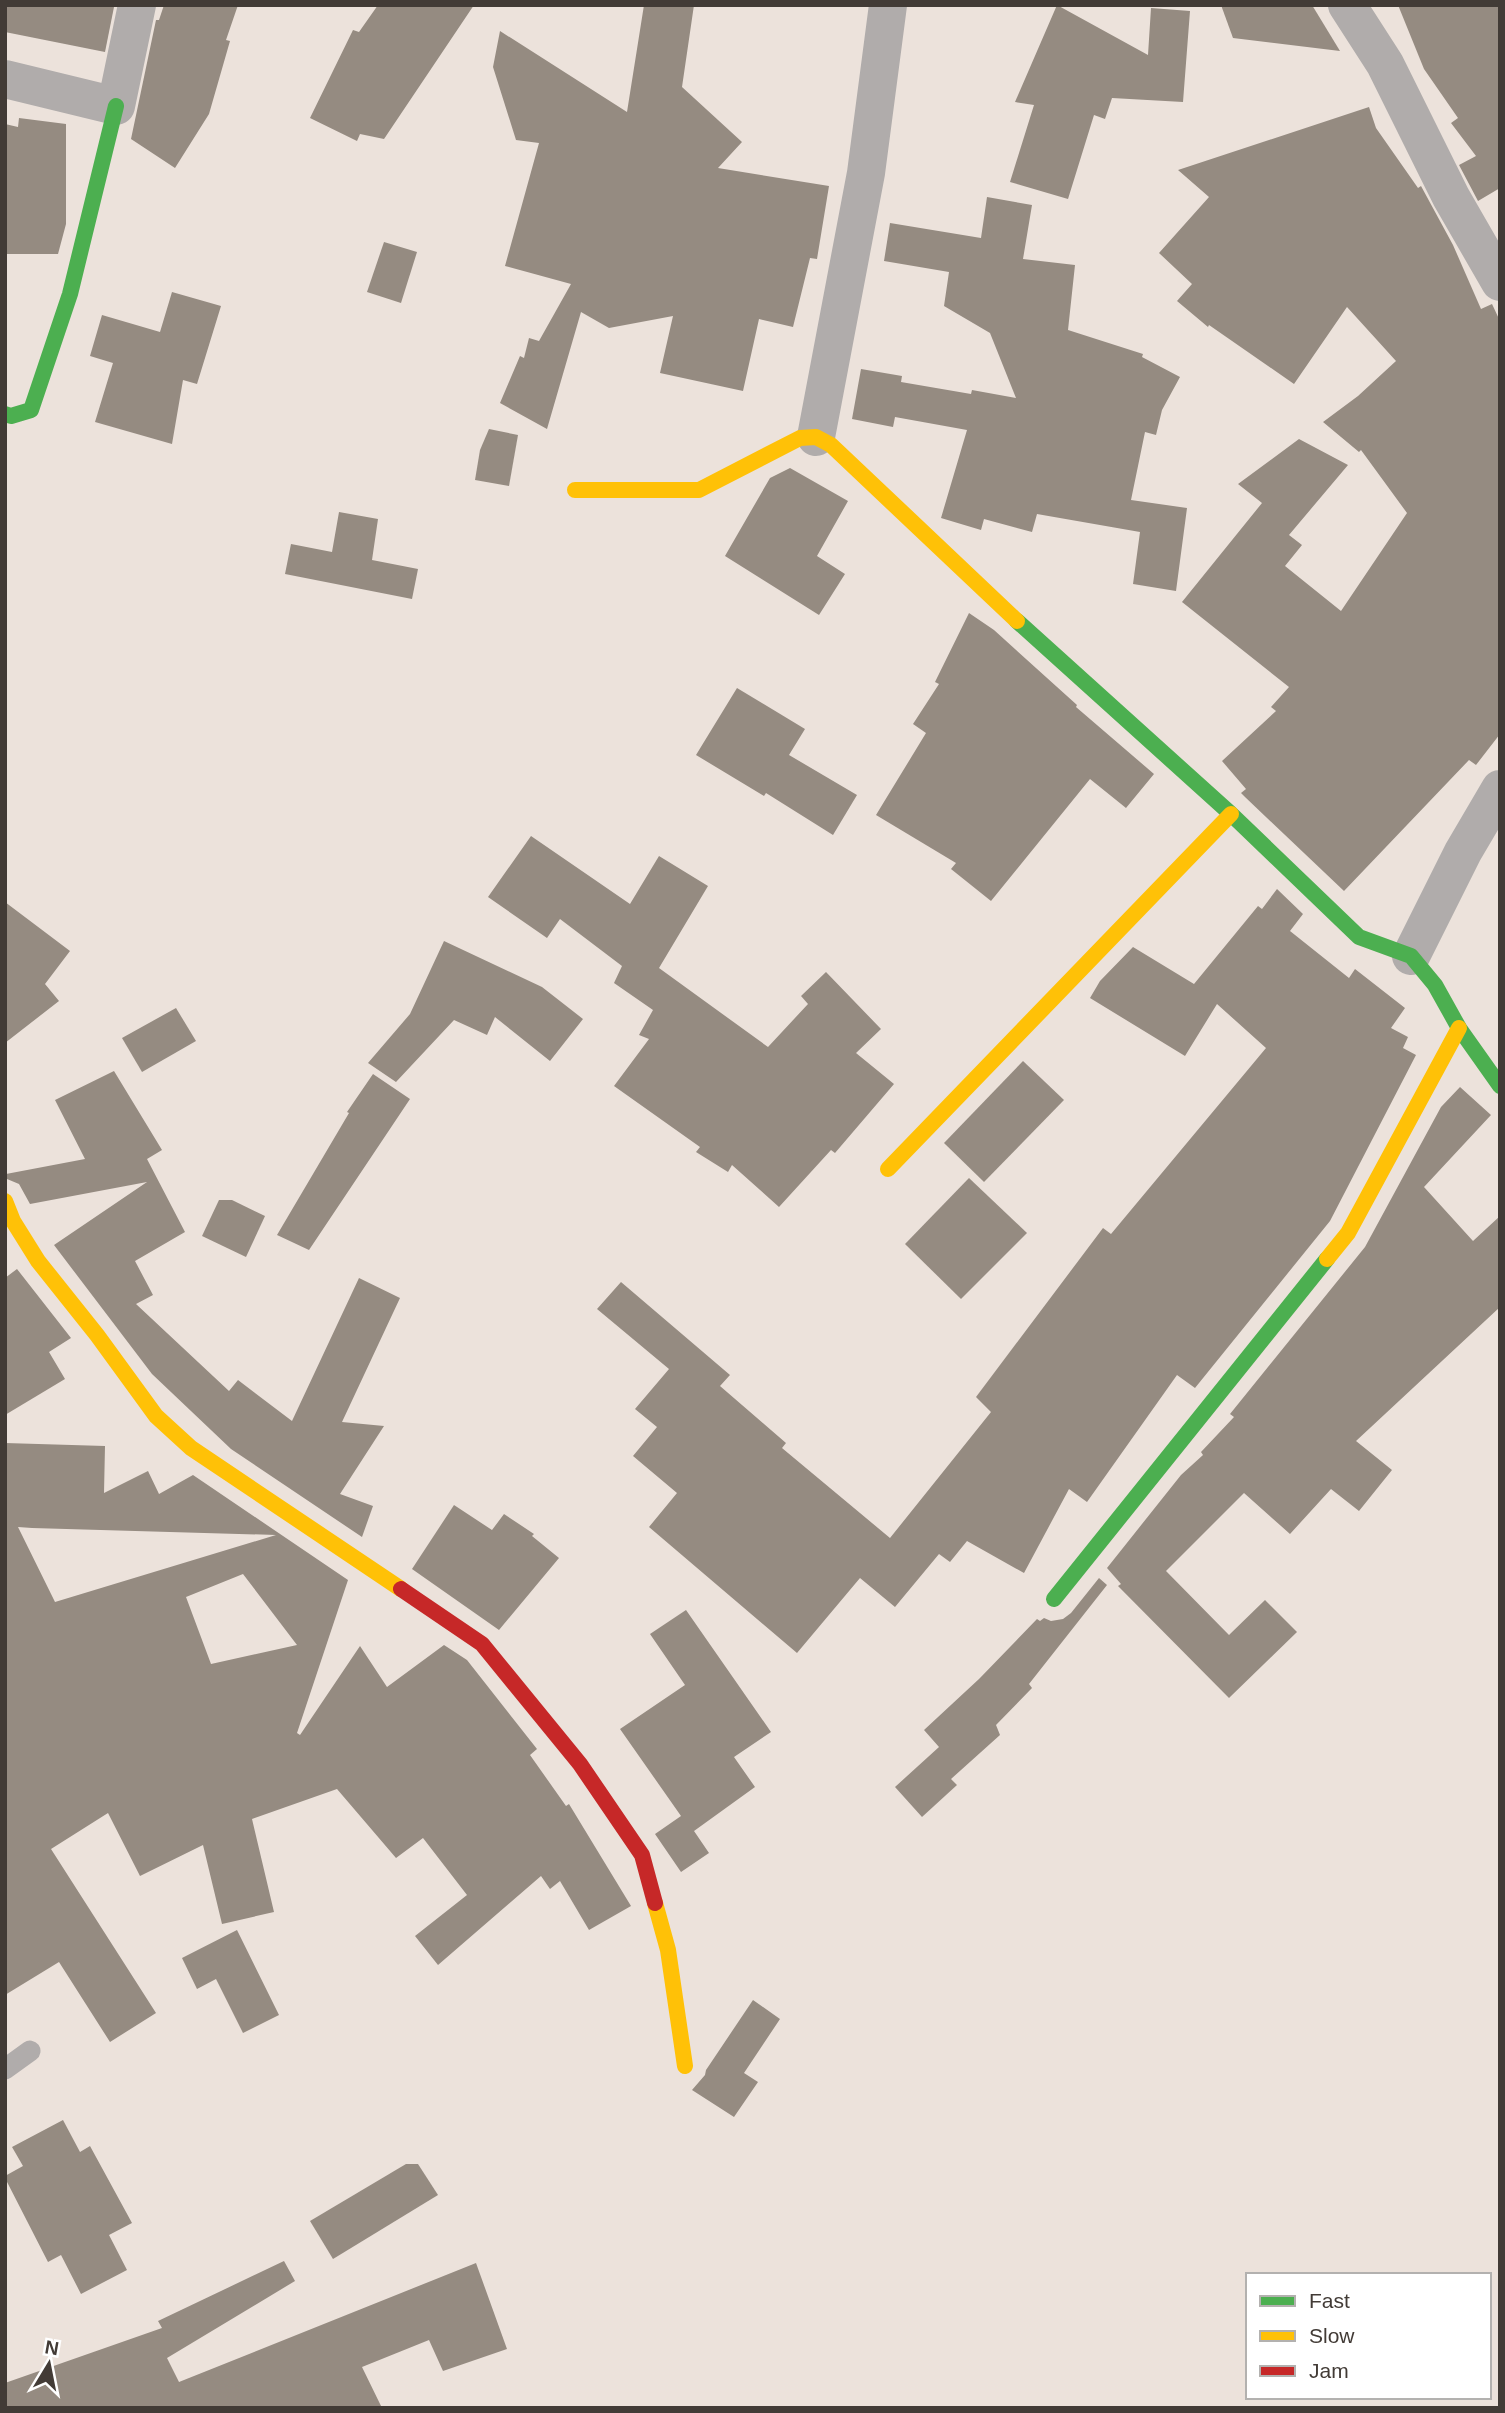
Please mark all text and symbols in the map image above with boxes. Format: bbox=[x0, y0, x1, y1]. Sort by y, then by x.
legend bbox=[1246, 2273, 1491, 2399]
text: Fast bbox=[1309, 2289, 1350, 2312]
text: Slow bbox=[1309, 2324, 1355, 2347]
north arrow bbox=[14, 2329, 84, 2399]
text: N bbox=[43, 2336, 60, 2359]
text: Jam bbox=[1309, 2359, 1349, 2382]

